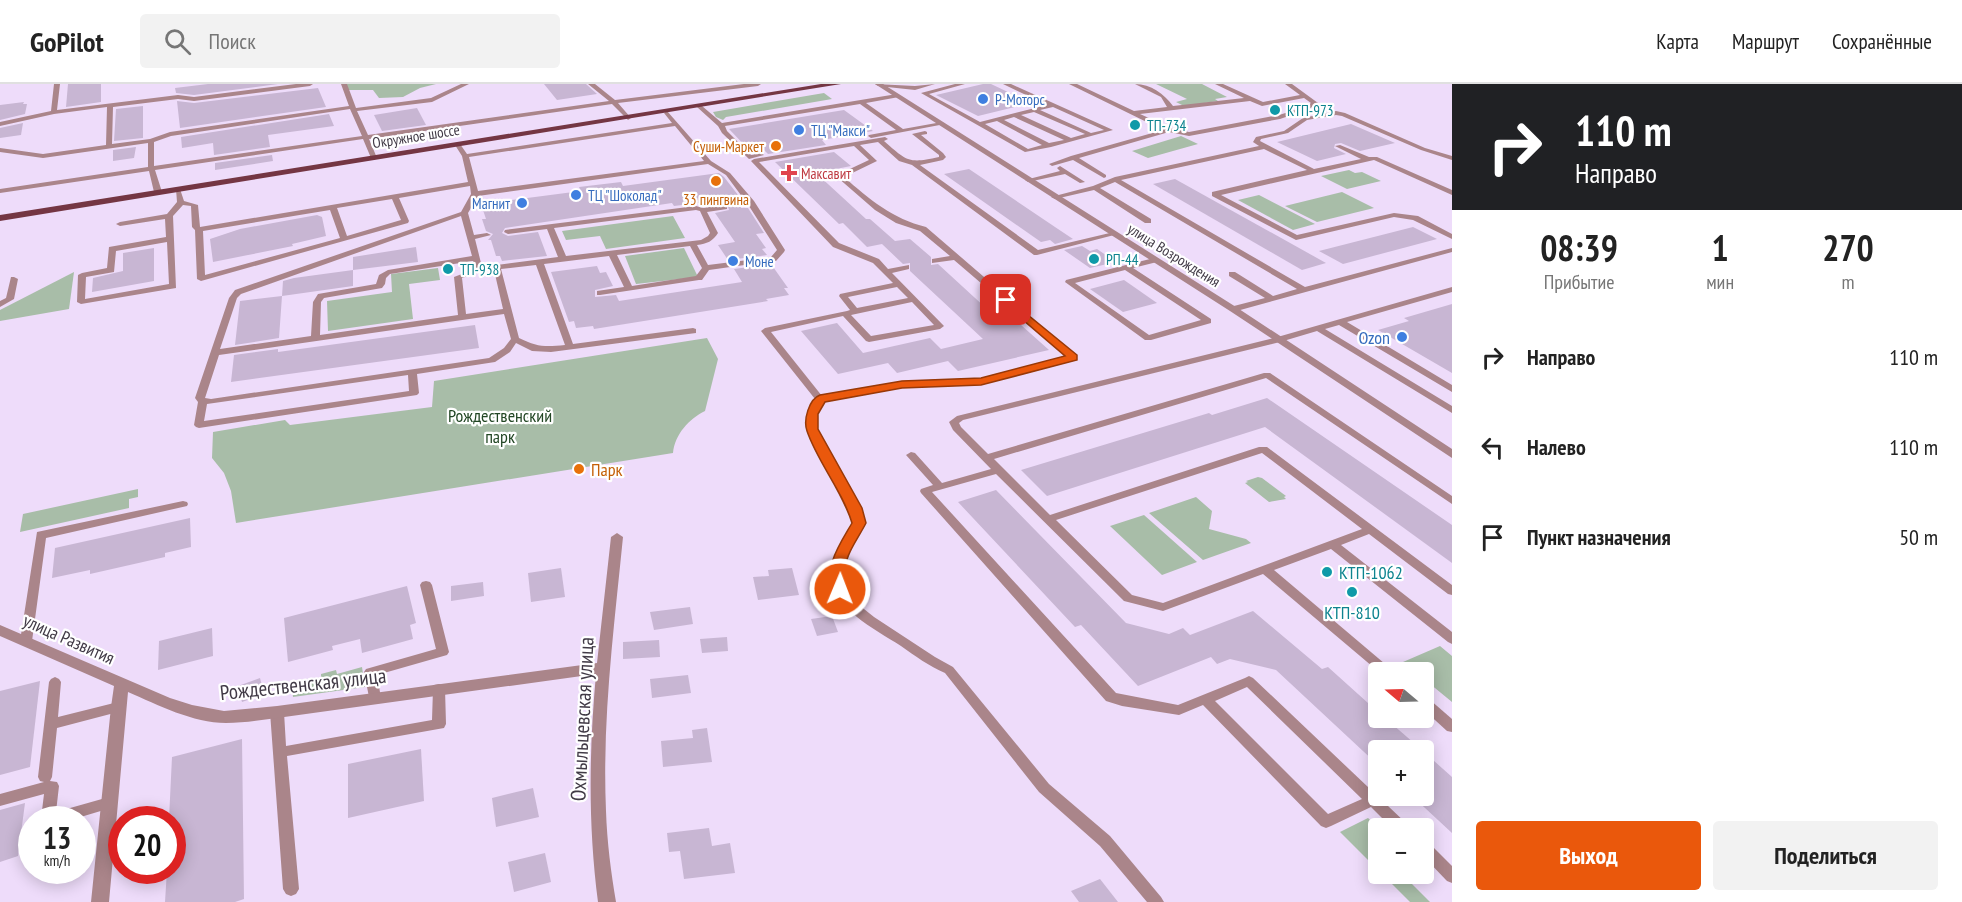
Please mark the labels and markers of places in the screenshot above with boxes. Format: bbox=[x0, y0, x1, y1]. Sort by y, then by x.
place label: Р-Моторс bbox=[995, 90, 1046, 109]
marker: Р-Моторс bbox=[976, 92, 990, 106]
place label: КТП-973 bbox=[1287, 101, 1333, 120]
marker: КТП-973 bbox=[1268, 103, 1282, 117]
place label: ТП-734 bbox=[1147, 116, 1186, 135]
marker: ТП-734 bbox=[1128, 118, 1142, 132]
place label: ТЦ "Макси" bbox=[811, 121, 870, 140]
marker: ТЦ "Макси" bbox=[792, 123, 806, 137]
place label: Суши-Маркет bbox=[693, 137, 764, 156]
marker: Суши-Маркет bbox=[769, 139, 783, 153]
place label: Максавит bbox=[801, 164, 851, 183]
marker: Максавит bbox=[782, 166, 796, 180]
marker: 33 пингвина bbox=[709, 174, 723, 188]
place label: ТЦ "Шоколад" bbox=[588, 186, 662, 205]
marker: ТЦ "Шоколад" bbox=[569, 188, 583, 202]
place label: 33 пингвина bbox=[683, 190, 749, 209]
place label: Магнит bbox=[472, 194, 510, 213]
marker: Магнит bbox=[515, 196, 529, 210]
place label: РП-44 bbox=[1106, 250, 1139, 269]
place label: Моне bbox=[745, 252, 774, 271]
marker: РП-44 bbox=[1087, 252, 1101, 266]
marker: Моне bbox=[726, 254, 740, 268]
place label: ТП-938 bbox=[460, 260, 499, 279]
marker: ТП-938 bbox=[441, 262, 455, 276]
pin bbox=[980, 274, 1031, 325]
place label: Ozon bbox=[1358, 326, 1390, 349]
marker: Ozon bbox=[1395, 330, 1409, 344]
place label: Парк bbox=[591, 458, 622, 481]
marker: Парк bbox=[572, 462, 586, 476]
place label: КТП-1062 bbox=[1339, 561, 1403, 584]
marker: КТП-1062 bbox=[1320, 565, 1334, 579]
marker: КТП-810 bbox=[1345, 585, 1359, 599]
place label: КТП-810 bbox=[1324, 601, 1380, 624]

